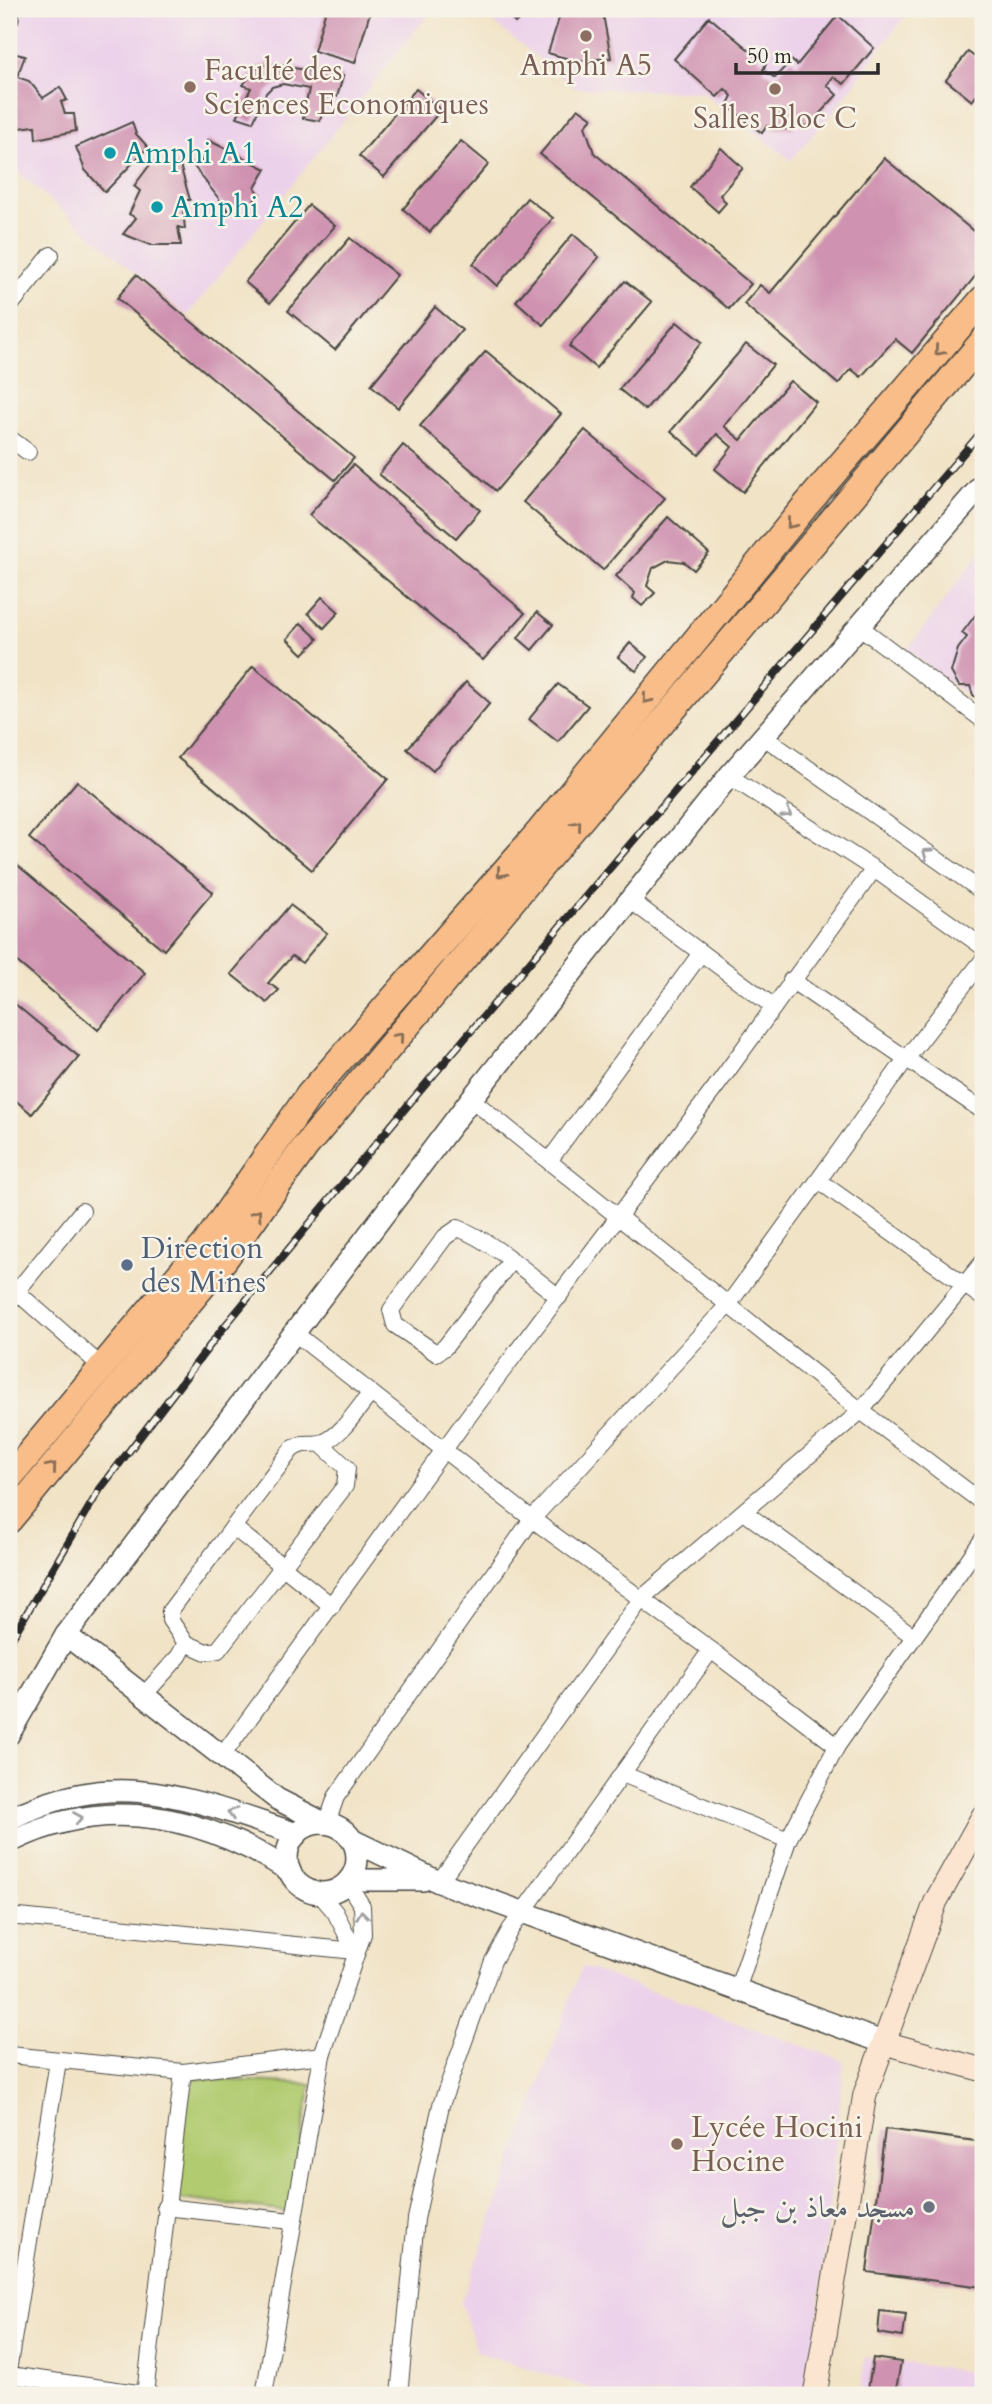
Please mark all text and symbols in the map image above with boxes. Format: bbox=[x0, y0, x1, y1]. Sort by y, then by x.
marker: Amphi A5 bbox=[578, 28, 594, 44]
scale bar bbox=[736, 32, 878, 76]
text: 50 m bbox=[747, 42, 792, 71]
place label: Amphi A5 bbox=[520, 45, 652, 86]
place label: Faculté des Sciences Economiques bbox=[204, 50, 489, 125]
marker: Faculté des Sciences Economiques bbox=[182, 79, 198, 95]
marker: Salles Bloc C bbox=[767, 81, 783, 97]
place label: Salles Bloc C bbox=[693, 98, 857, 139]
place label: Amphi A1 bbox=[124, 133, 256, 174]
marker: Amphi A1 bbox=[102, 145, 118, 161]
place label: Amphi A2 bbox=[171, 187, 303, 228]
marker: Amphi A2 bbox=[149, 199, 165, 215]
one-way arrow bbox=[935, 342, 947, 355]
one-way arrow bbox=[787, 516, 800, 528]
one-way arrow bbox=[642, 692, 655, 704]
one-way arrow bbox=[779, 805, 792, 818]
one-way arrow bbox=[569, 820, 581, 833]
one-way arrow bbox=[922, 849, 935, 861]
one-way arrow bbox=[497, 865, 509, 878]
one-way arrow bbox=[391, 1032, 403, 1045]
one-way arrow bbox=[249, 1209, 261, 1222]
place label: Direction des Mines bbox=[141, 1228, 266, 1303]
marker: Direction des Mines bbox=[119, 1257, 135, 1273]
one-way arrow bbox=[44, 1463, 56, 1476]
one-way arrow bbox=[226, 1807, 238, 1821]
one-way arrow bbox=[72, 1811, 84, 1826]
one-way arrow bbox=[355, 1909, 370, 1921]
place label: Lycée Hocini Hocine bbox=[691, 2107, 863, 2182]
marker: Lycée Hocini Hocine bbox=[669, 2136, 685, 2152]
place label: مسجد معاذ بن جبل bbox=[720, 2187, 915, 2228]
marker: مسجد معاذ بن جبل bbox=[921, 2199, 937, 2215]

